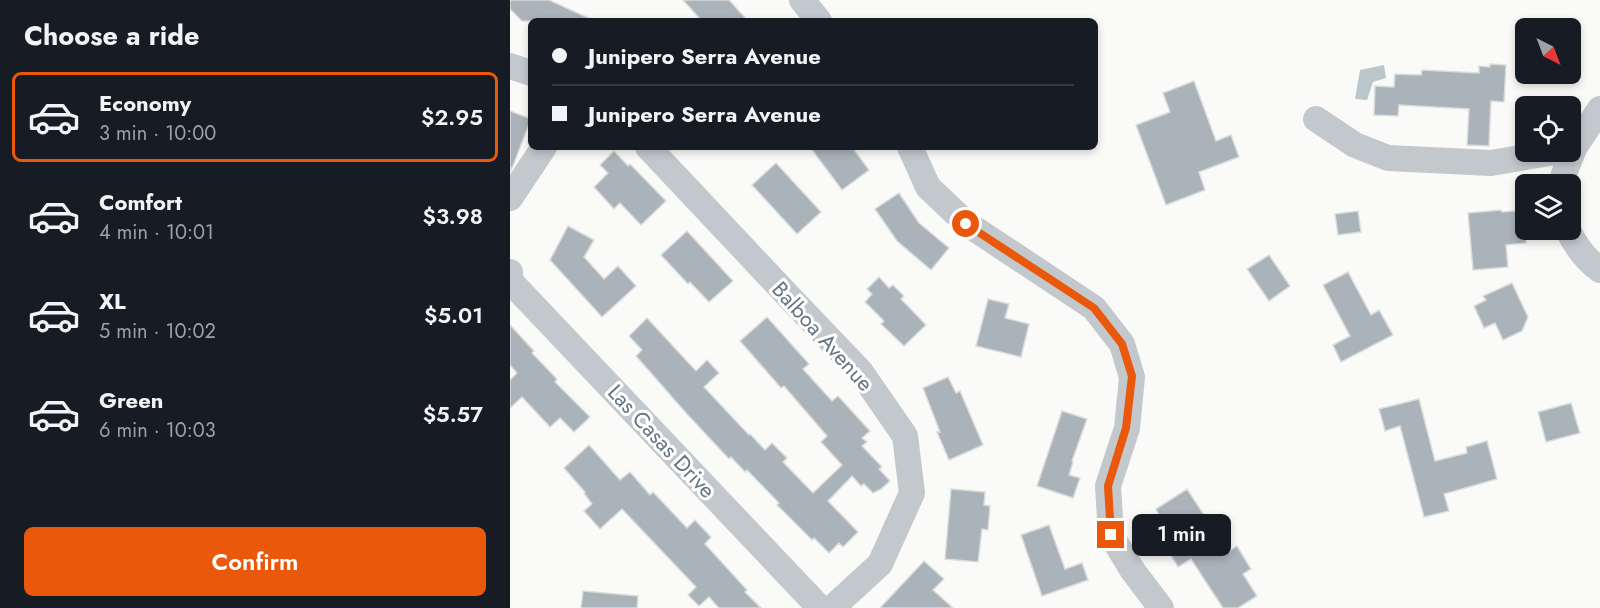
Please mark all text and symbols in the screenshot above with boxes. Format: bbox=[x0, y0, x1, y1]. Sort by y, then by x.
text: Choose a ride bbox=[24, 16, 199, 55]
north arrow bbox=[1515, 18, 1581, 84]
map controls bbox=[1515, 18, 1581, 240]
text: Junipero Serra Avenue bbox=[588, 40, 821, 72]
text: Economy bbox=[99, 87, 191, 119]
icon: car bbox=[27, 90, 81, 144]
button: locate bbox=[1515, 96, 1581, 162]
text: Junipero Serra Avenue bbox=[588, 98, 821, 130]
text: $2.95 bbox=[421, 101, 483, 133]
text: 3 min · 10:00 bbox=[99, 119, 216, 148]
button: layers bbox=[1515, 174, 1581, 240]
text: Comfort bbox=[99, 186, 182, 218]
icon: car bbox=[27, 189, 81, 243]
text: $3.98 bbox=[423, 200, 483, 232]
route start bbox=[952, 210, 979, 237]
text: 4 min · 10:01 bbox=[99, 218, 214, 247]
street label: Balboa Avenue bbox=[765, 274, 881, 398]
text: XL bbox=[99, 285, 126, 317]
icon: car bbox=[27, 288, 81, 342]
text: $5.01 bbox=[424, 299, 483, 331]
text: 5 min · 10:02 bbox=[99, 317, 216, 346]
street label: Las Casas Drive bbox=[601, 377, 723, 505]
text: Green bbox=[99, 384, 163, 416]
icon: car bbox=[27, 387, 81, 441]
text: $5.57 bbox=[423, 398, 483, 430]
text: 6 min · 10:03 bbox=[99, 416, 216, 445]
callout: 1 min bbox=[1132, 514, 1231, 556]
text: 1 min bbox=[1157, 520, 1206, 549]
route end bbox=[1097, 521, 1124, 548]
button: Confirm bbox=[24, 527, 486, 596]

